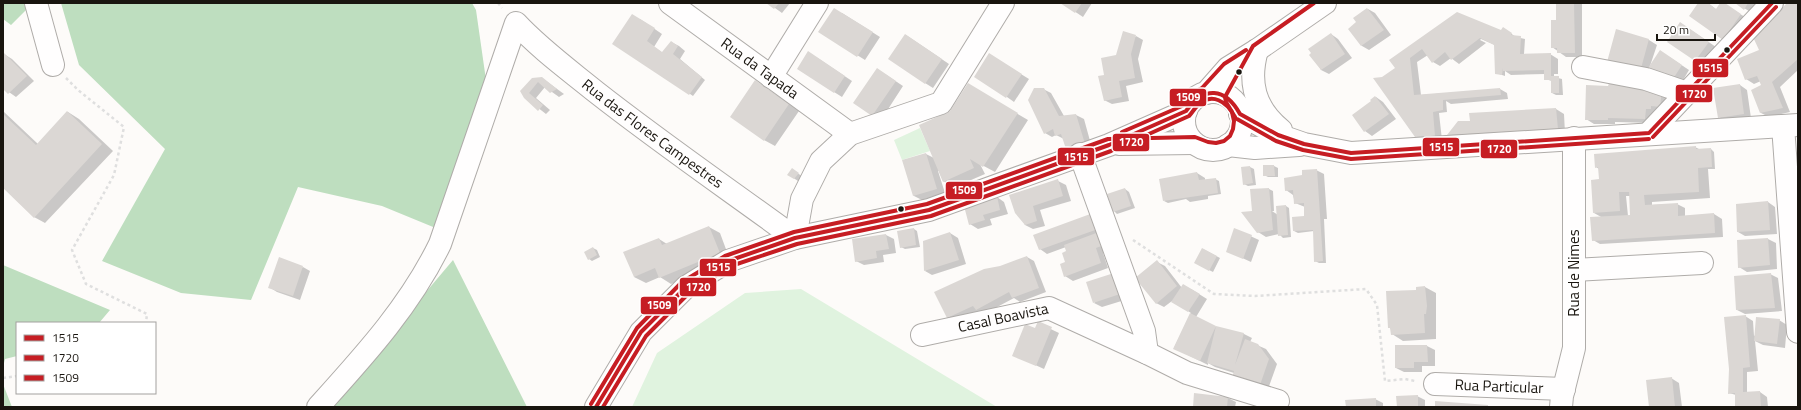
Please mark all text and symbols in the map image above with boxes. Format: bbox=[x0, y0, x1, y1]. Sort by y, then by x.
scale bar bbox=[1657, 16, 1715, 42]
text: 20 m bbox=[1663, 20, 1689, 39]
street label: Rua da Tapada bbox=[716, 32, 804, 104]
unlabelled marker bbox=[1722, 45, 1732, 55]
line badge: 1515 bbox=[1692, 58, 1729, 78]
text: 1515 bbox=[1698, 60, 1722, 76]
unlabelled marker bbox=[1234, 67, 1244, 77]
street label: Rua das Flores Campestres bbox=[577, 73, 728, 194]
line badge: 1720 bbox=[1675, 84, 1713, 103]
text: 1720 bbox=[1682, 86, 1706, 102]
line badge: 1509 bbox=[1169, 88, 1207, 107]
text: 1509 bbox=[1176, 89, 1200, 105]
line badge: 1720 bbox=[1112, 133, 1150, 152]
text: 1720 bbox=[1119, 134, 1143, 150]
line badge: 1515 bbox=[1422, 137, 1460, 157]
text: 1515 bbox=[1429, 139, 1453, 155]
line badge: 1720 bbox=[1480, 139, 1518, 159]
text: 1720 bbox=[1487, 141, 1511, 157]
line badge: 1515 bbox=[1057, 147, 1095, 166]
text: 1515 bbox=[1064, 149, 1088, 165]
line badge: 1509 bbox=[945, 181, 983, 200]
text: 1509 bbox=[952, 182, 976, 198]
unlabelled marker bbox=[896, 204, 906, 214]
street label: Rua de Nimes bbox=[1562, 229, 1585, 317]
line badge: 1515 bbox=[699, 258, 737, 277]
text: 1515 bbox=[706, 259, 730, 275]
line badge: 1720 bbox=[679, 277, 717, 297]
text: 1720 bbox=[686, 279, 710, 295]
line badge: 1509 bbox=[640, 296, 678, 315]
street label: Casal Boavista bbox=[956, 296, 1051, 338]
text: 1509 bbox=[647, 297, 671, 313]
legend bbox=[16, 322, 156, 394]
text: 1515 bbox=[52, 328, 79, 347]
text: 1720 bbox=[52, 348, 79, 367]
text: 1509 bbox=[52, 368, 79, 387]
street label: Rua Particular bbox=[1454, 373, 1544, 399]

